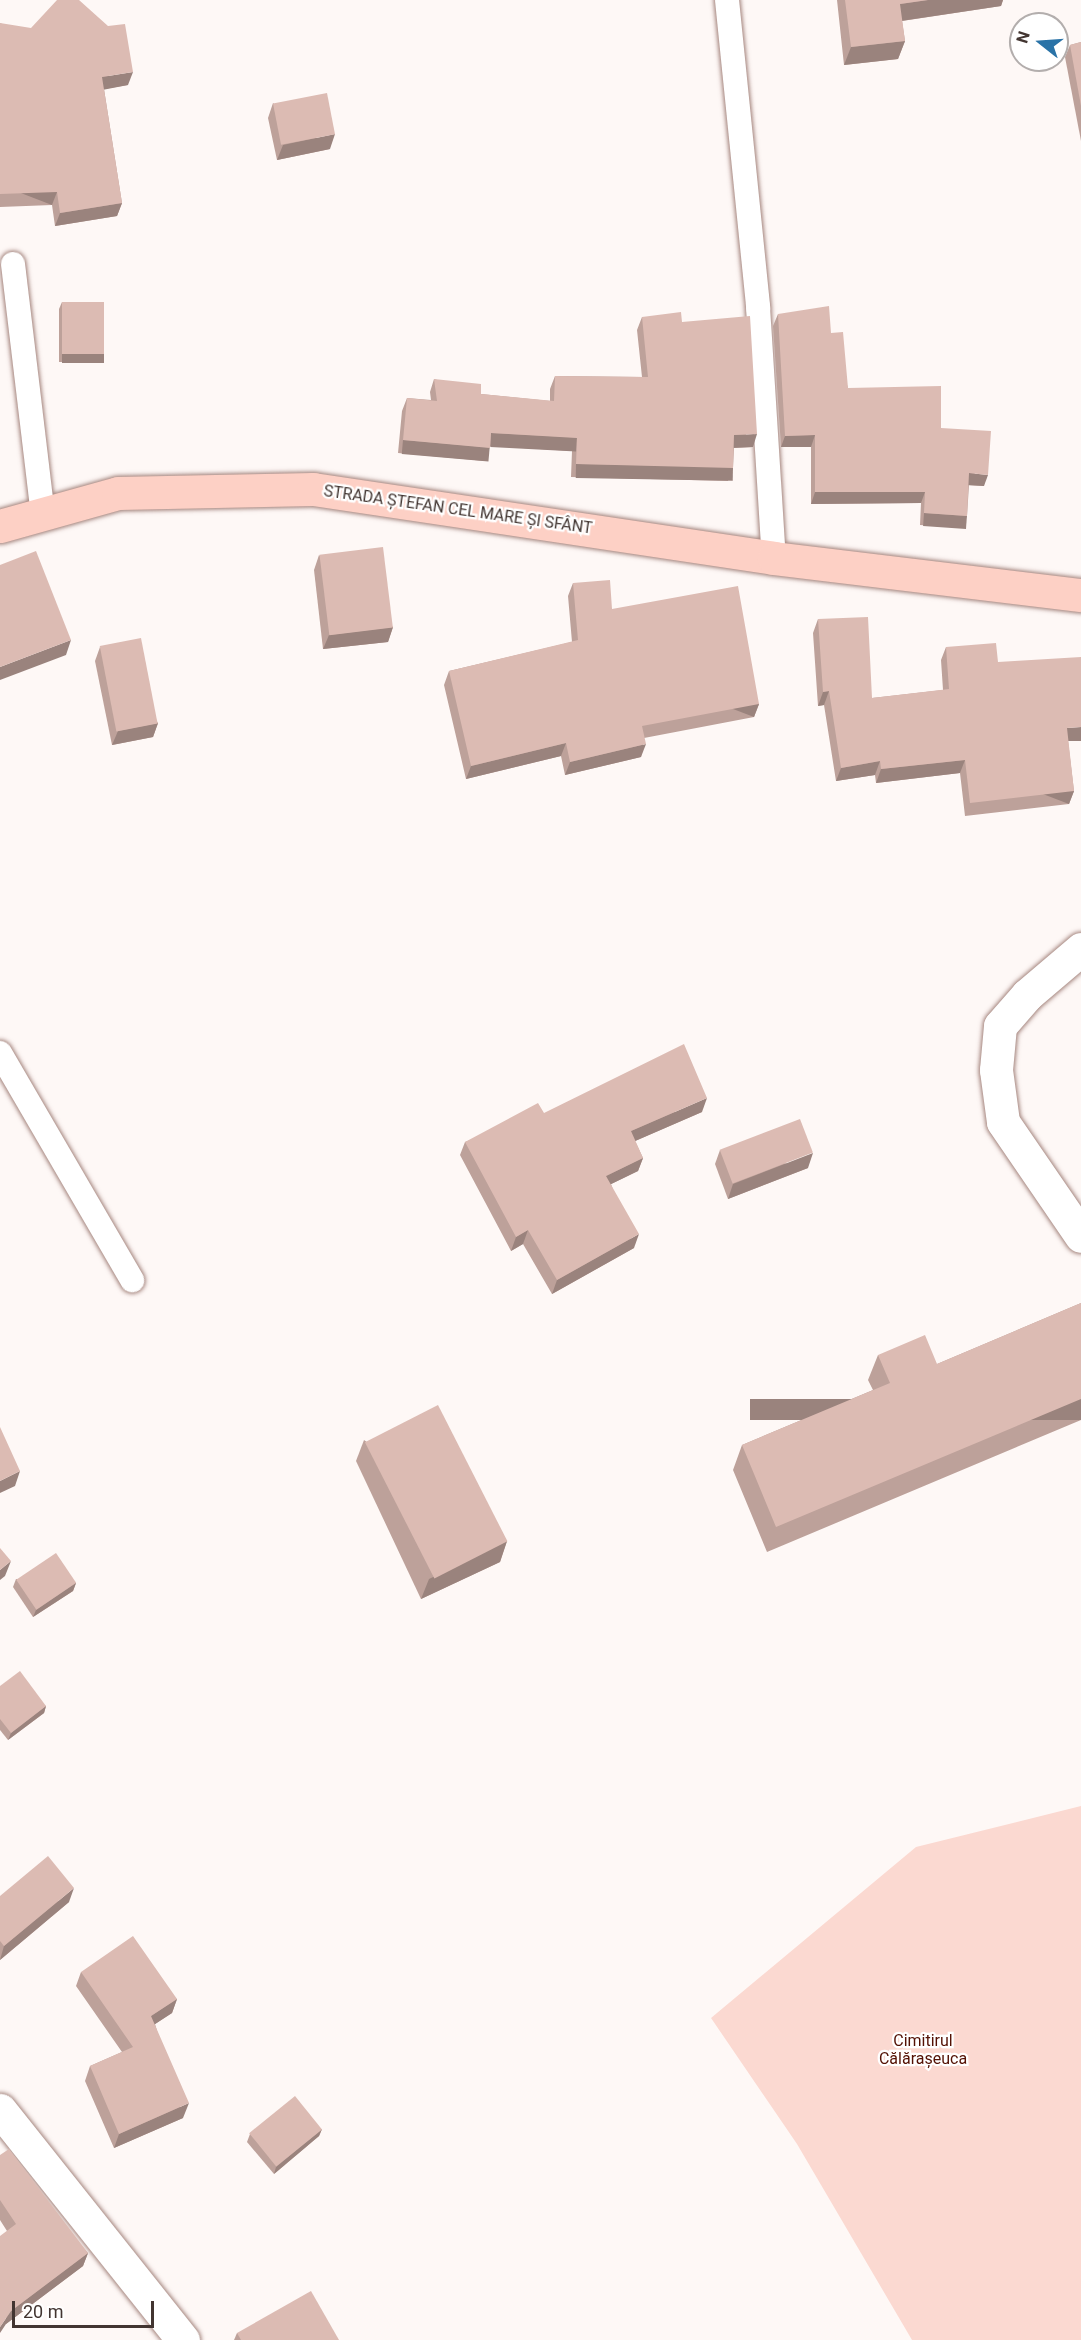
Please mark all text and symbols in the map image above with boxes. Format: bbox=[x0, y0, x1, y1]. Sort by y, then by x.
north arrow bbox=[1009, 12, 1069, 72]
text: N bbox=[1012, 29, 1034, 45]
street label: STRADA ȘTEFAN CEL MARE ȘI SFÂNT bbox=[322, 482, 594, 538]
park label: Cimitirul Călărașeuca bbox=[879, 2031, 967, 2069]
scale bar bbox=[15, 2289, 158, 2327]
text: 20 m bbox=[23, 2301, 63, 2322]

